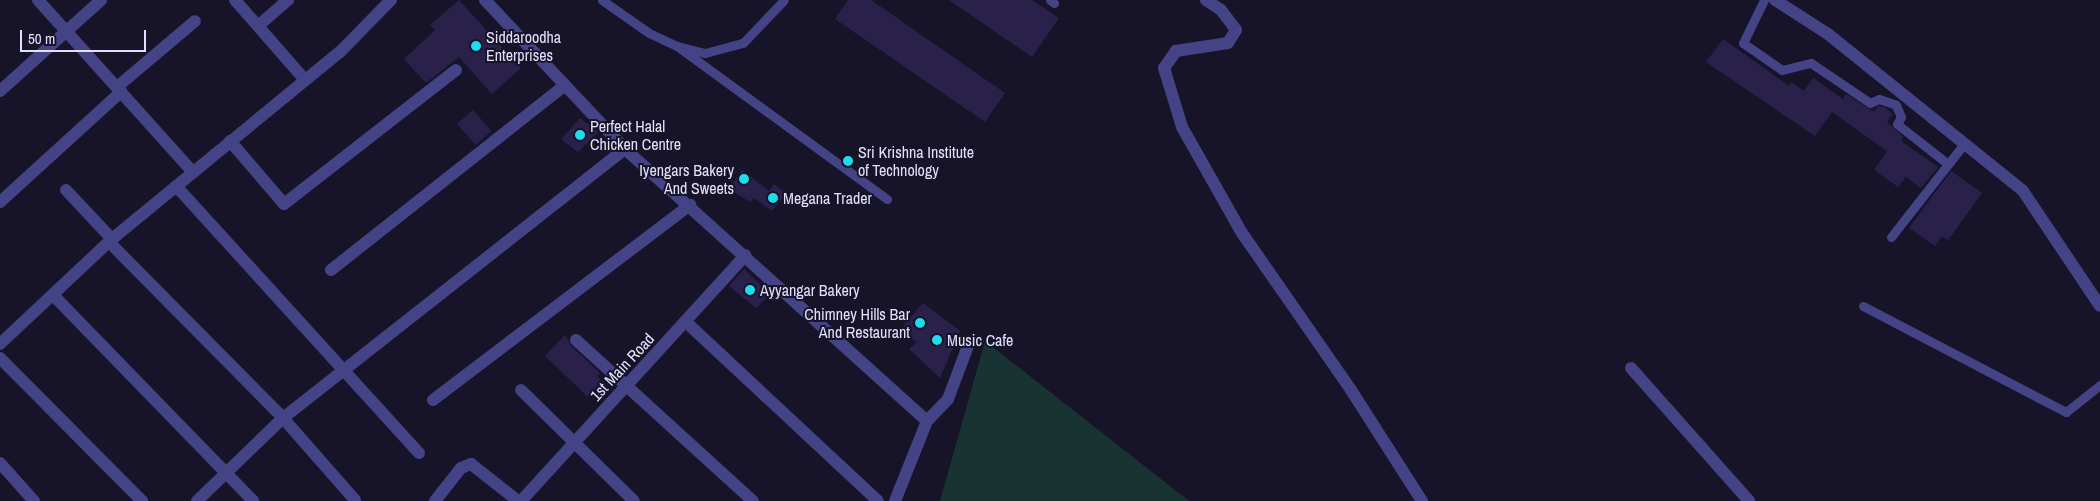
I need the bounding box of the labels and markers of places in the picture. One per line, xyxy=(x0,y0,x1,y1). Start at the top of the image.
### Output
place label: Siddaroodha Enterprises xyxy=(486,27,561,65)
marker: Siddaroodha Enterprises xyxy=(470,40,482,52)
place label: Perfect Halal Chicken Centre xyxy=(590,116,681,154)
marker: Perfect Halal Chicken Centre xyxy=(574,129,586,141)
place label: Sri Krishna Institute of Technology xyxy=(858,142,974,180)
marker: Sri Krishna Institute of Technology xyxy=(842,155,854,167)
place label: Iyengars Bakery And Sweets xyxy=(639,160,734,198)
marker: Iyengars Bakery And Sweets xyxy=(738,173,750,185)
place label: Megana Trader xyxy=(783,188,872,208)
marker: Megana Trader xyxy=(767,192,779,204)
place label: Ayyangar Bakery xyxy=(760,280,860,300)
marker: Ayyangar Bakery xyxy=(744,284,756,296)
place label: Chimney Hills Bar And Restaurant xyxy=(804,304,910,342)
marker: Chimney Hills Bar And Restaurant xyxy=(914,317,926,329)
place label: Music Cafe xyxy=(947,330,1013,350)
marker: Music Cafe xyxy=(931,334,943,346)

